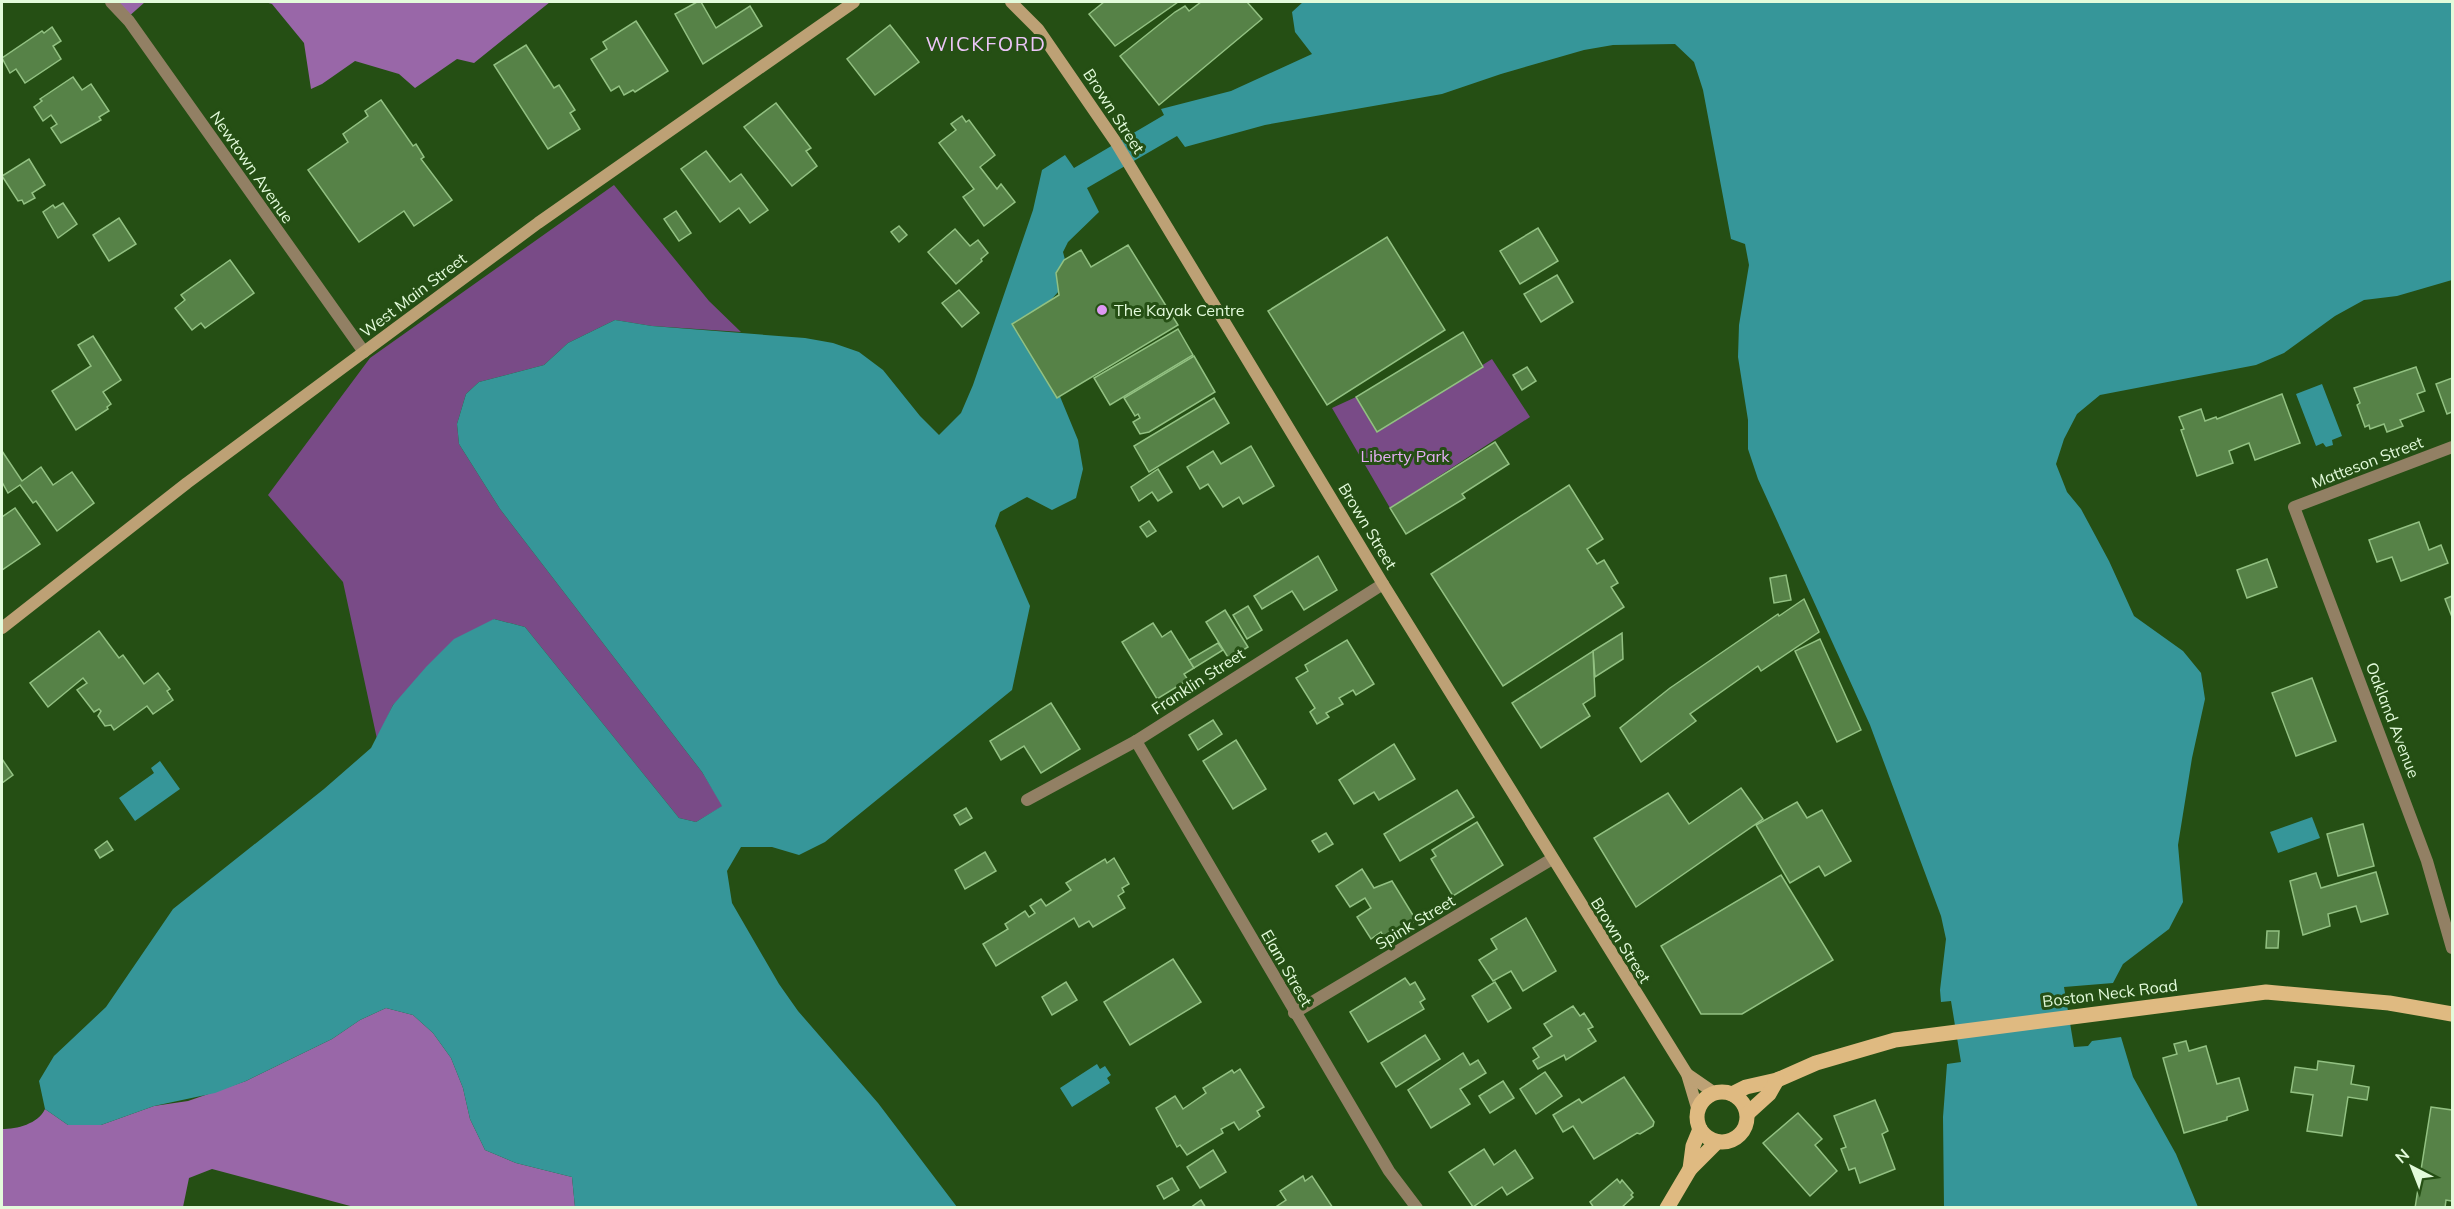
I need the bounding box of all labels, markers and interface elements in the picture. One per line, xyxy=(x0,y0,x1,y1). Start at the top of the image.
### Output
district label: WICKFORD xyxy=(926,31,1046,56)
street label: Brown Street xyxy=(1079,65,1149,158)
street label: Newtown Avenue xyxy=(206,107,298,227)
street label: West Main Street xyxy=(356,248,470,342)
place label: The Kayak Centre xyxy=(1114,300,1244,320)
marker: The Kayak Centre xyxy=(1095,303,1109,317)
street label: Matteson Street xyxy=(2308,431,2426,492)
park label: Liberty Park xyxy=(1360,446,1450,466)
street label: Brown Street xyxy=(1334,479,1402,573)
street label: Franklin Street xyxy=(1148,643,1249,719)
street label: Oakland Avenue xyxy=(2362,659,2424,781)
street label: Spink Street xyxy=(1372,890,1459,954)
street label: Brown Street xyxy=(1587,893,1655,987)
street label: Elam Street xyxy=(1257,926,1317,1010)
street label: Boston Neck Road xyxy=(2041,975,2179,1011)
north arrow xyxy=(2382,1137,2442,1197)
text: N xyxy=(2391,1144,2413,1167)

